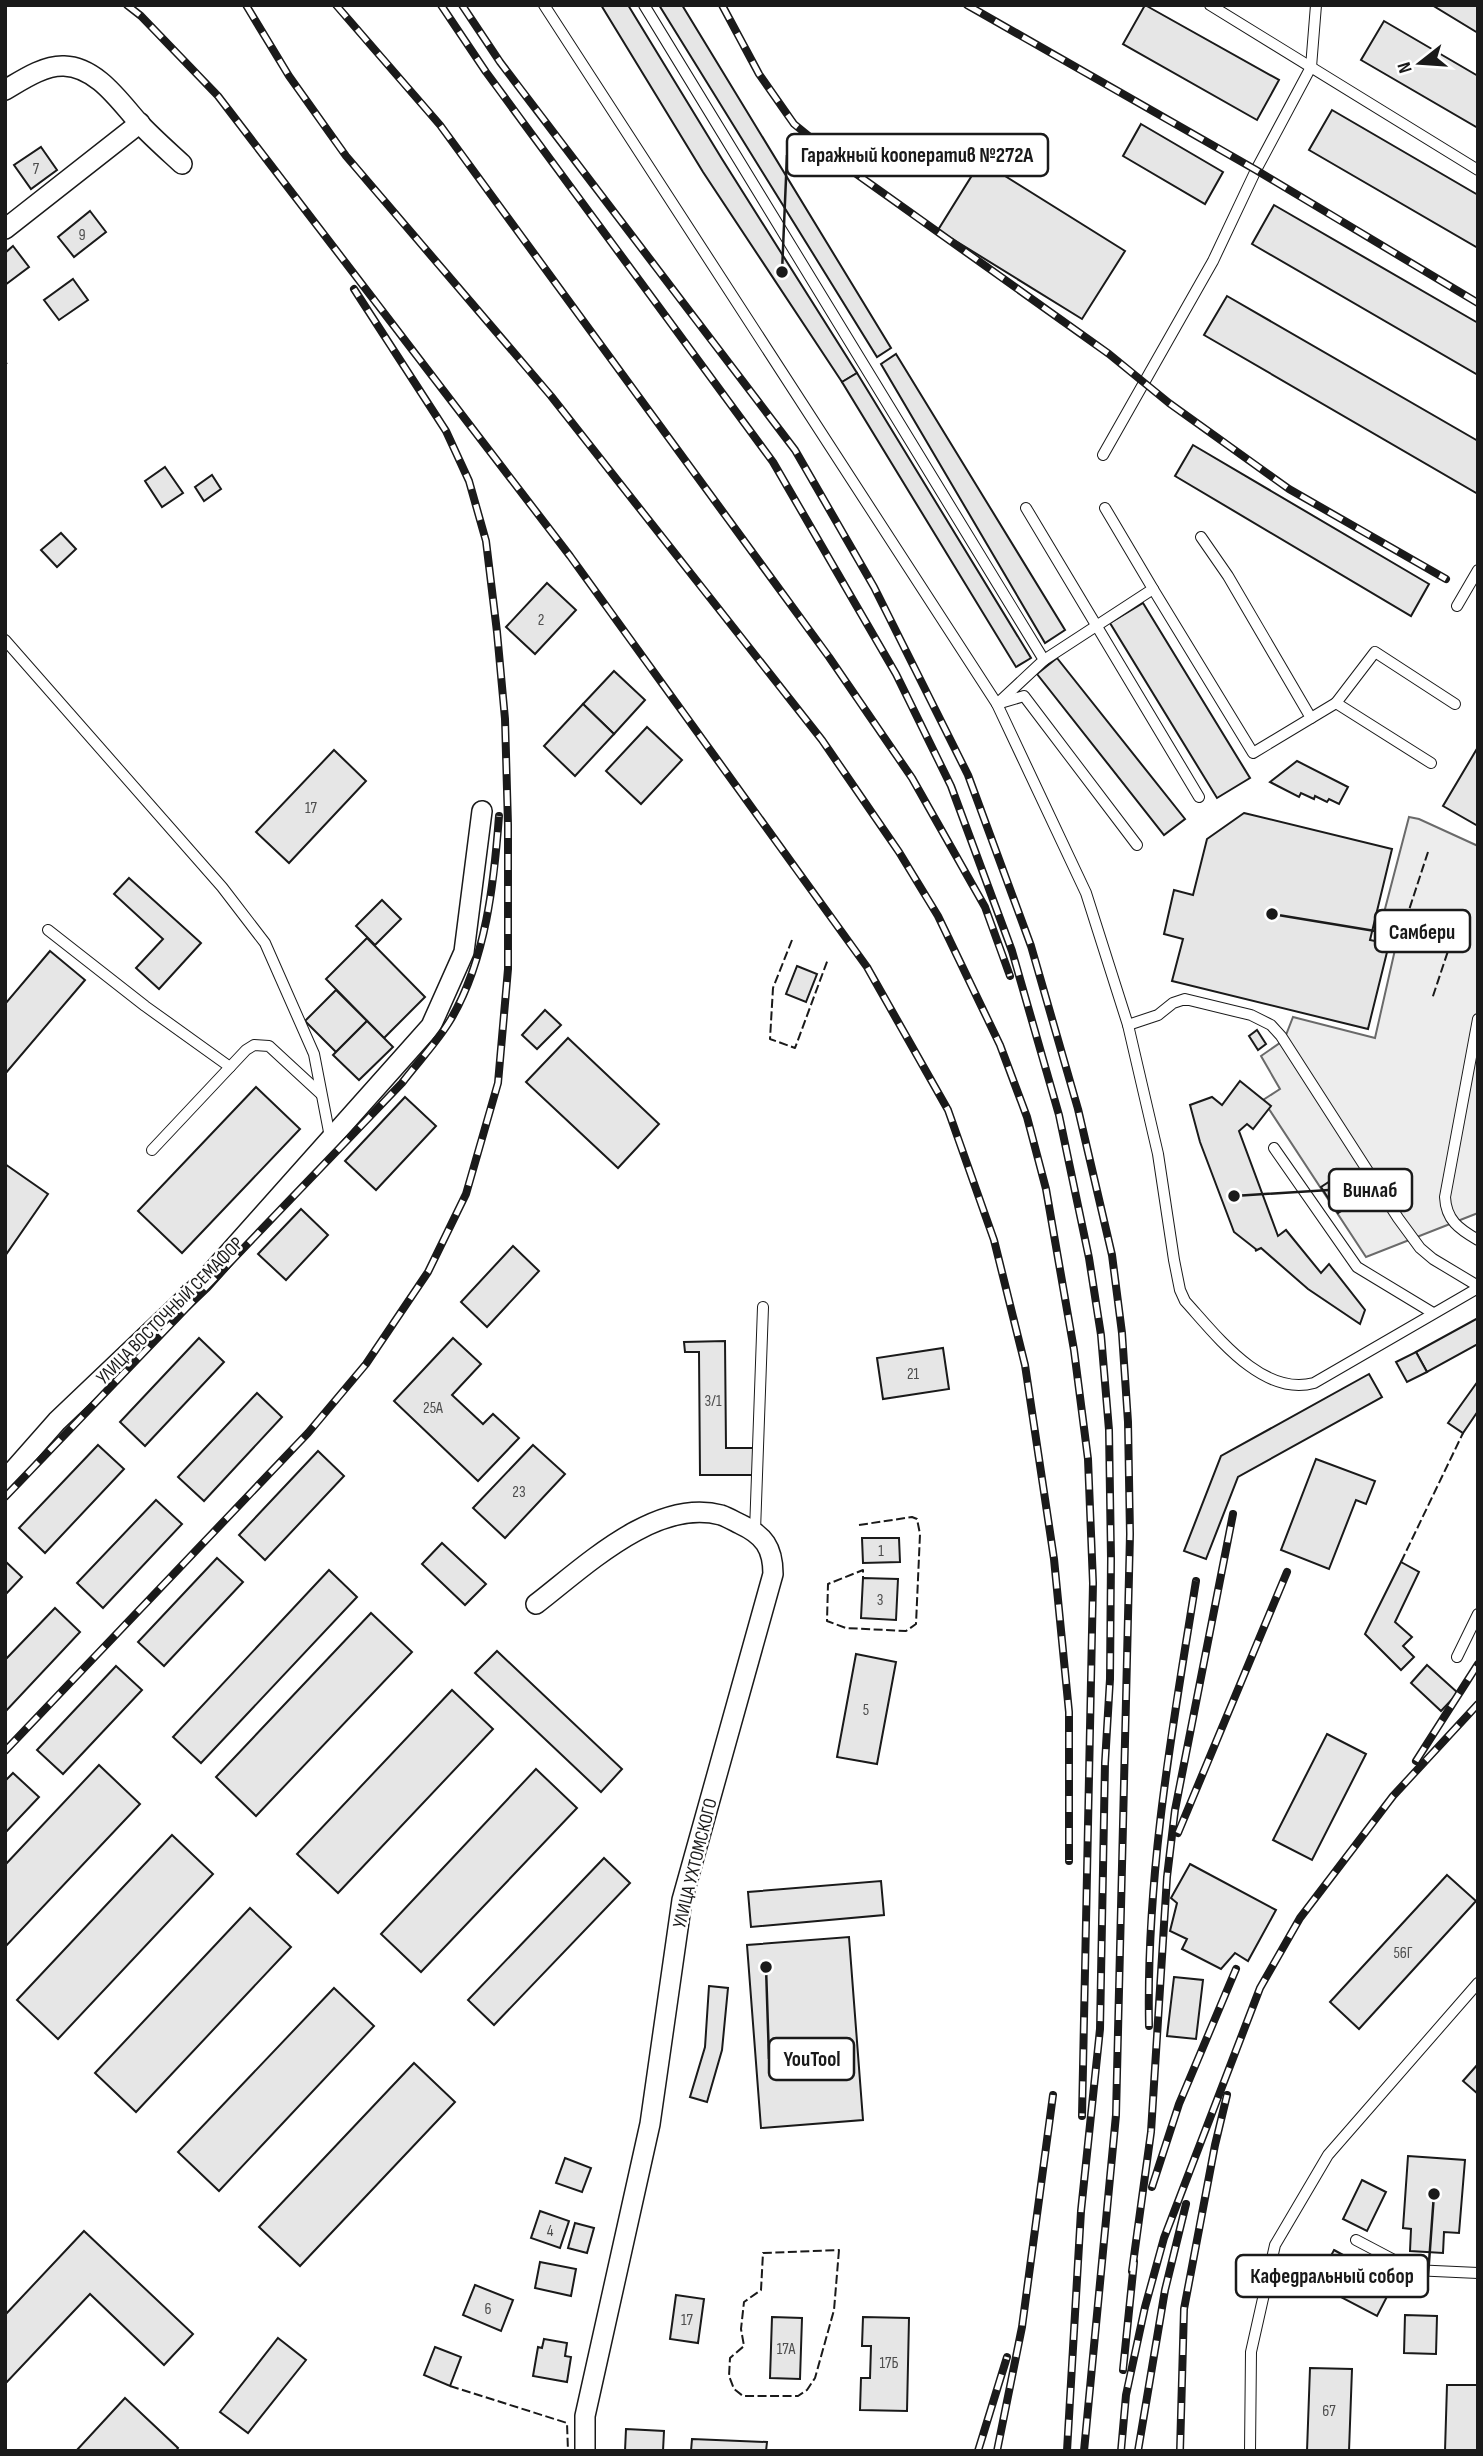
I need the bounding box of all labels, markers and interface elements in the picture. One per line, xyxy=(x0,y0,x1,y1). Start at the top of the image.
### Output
north arrow xyxy=(1385,28,1455,98)
text: N xyxy=(1393,59,1418,76)
callout: Гаражный кооператив №272А xyxy=(787,134,1048,176)
text: Гаражный кооператив №272А xyxy=(801,143,1034,168)
house number: 7 xyxy=(33,160,40,179)
house number: 9 xyxy=(78,226,86,245)
house number: 2 xyxy=(538,611,544,630)
house number: 17 xyxy=(305,799,318,818)
callout: Самбери xyxy=(1375,910,1470,952)
text: Самбери xyxy=(1389,920,1455,945)
callout: Винлаб xyxy=(1329,1169,1412,1211)
text: Винлаб xyxy=(1343,1178,1397,1203)
street label: УЛИЦА ВОСТОЧНЫЙ СЕМАФОР xyxy=(92,1233,248,1389)
house number: 21 xyxy=(907,1365,920,1384)
house number: 3/1 xyxy=(705,1392,722,1411)
house number: 25А xyxy=(423,1399,443,1418)
house number: 23 xyxy=(512,1483,526,1502)
house number: 1 xyxy=(878,1542,884,1561)
house number: 3 xyxy=(877,1591,883,1610)
house number: 5 xyxy=(863,1701,869,1720)
street label: УЛИЦА УХТОМСКОГО xyxy=(668,1796,723,1931)
house number: 56Г xyxy=(1393,1944,1413,1963)
callout: YouTool xyxy=(769,2038,854,2080)
text: YouTool xyxy=(783,2047,841,2072)
house number: 4 xyxy=(547,2222,554,2241)
callout: Кафедральный собор xyxy=(1236,2255,1428,2297)
text: Кафедральный собор xyxy=(1250,2264,1414,2289)
house number: 6 xyxy=(484,2300,492,2319)
house number: 17 xyxy=(681,2311,694,2330)
house number: 17А xyxy=(777,2340,795,2359)
house number: 17Б xyxy=(879,2354,899,2373)
house number: 67 xyxy=(1322,2402,1336,2421)

